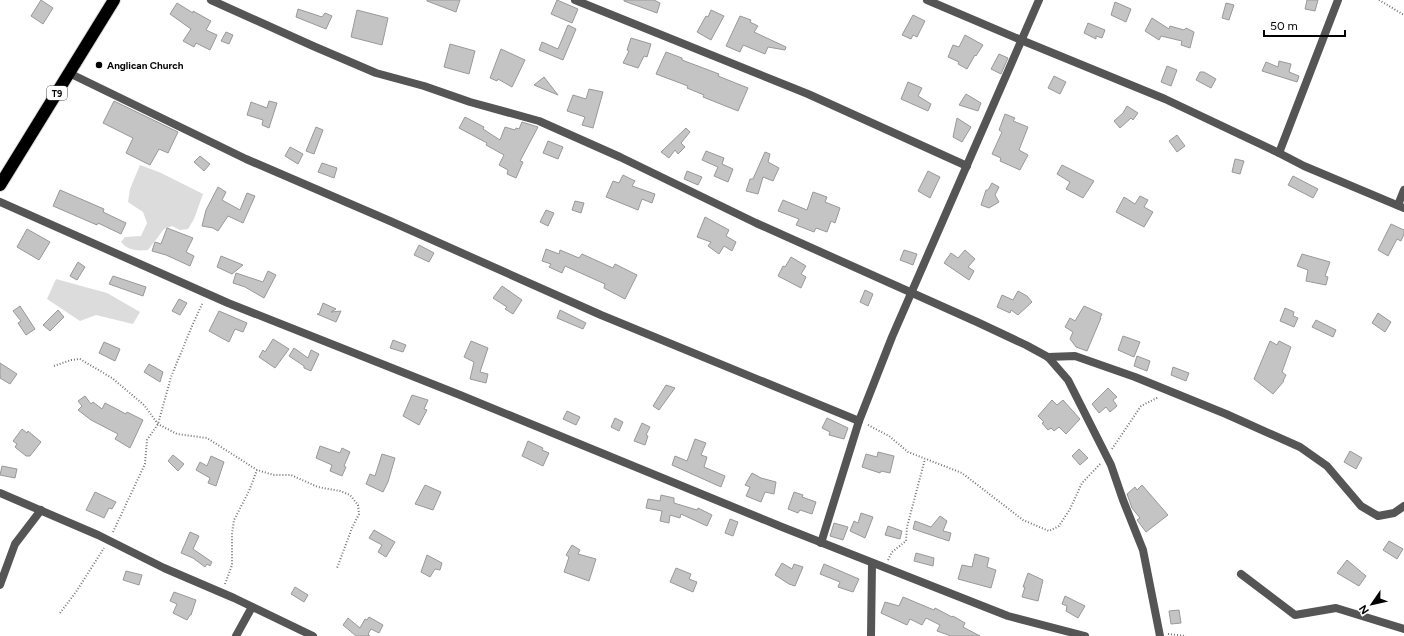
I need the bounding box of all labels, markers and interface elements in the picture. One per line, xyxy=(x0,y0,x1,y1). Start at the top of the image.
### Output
scale bar xyxy=(1264,12,1345,38)
text: 50 m xyxy=(1270,19,1298,33)
place label: Anglican Church xyxy=(107,59,184,72)
marker: Anglican Church xyxy=(94,60,104,70)
road number: T9 xyxy=(47,86,67,100)
north arrow xyxy=(1352,584,1392,624)
text: N xyxy=(1356,602,1372,616)

